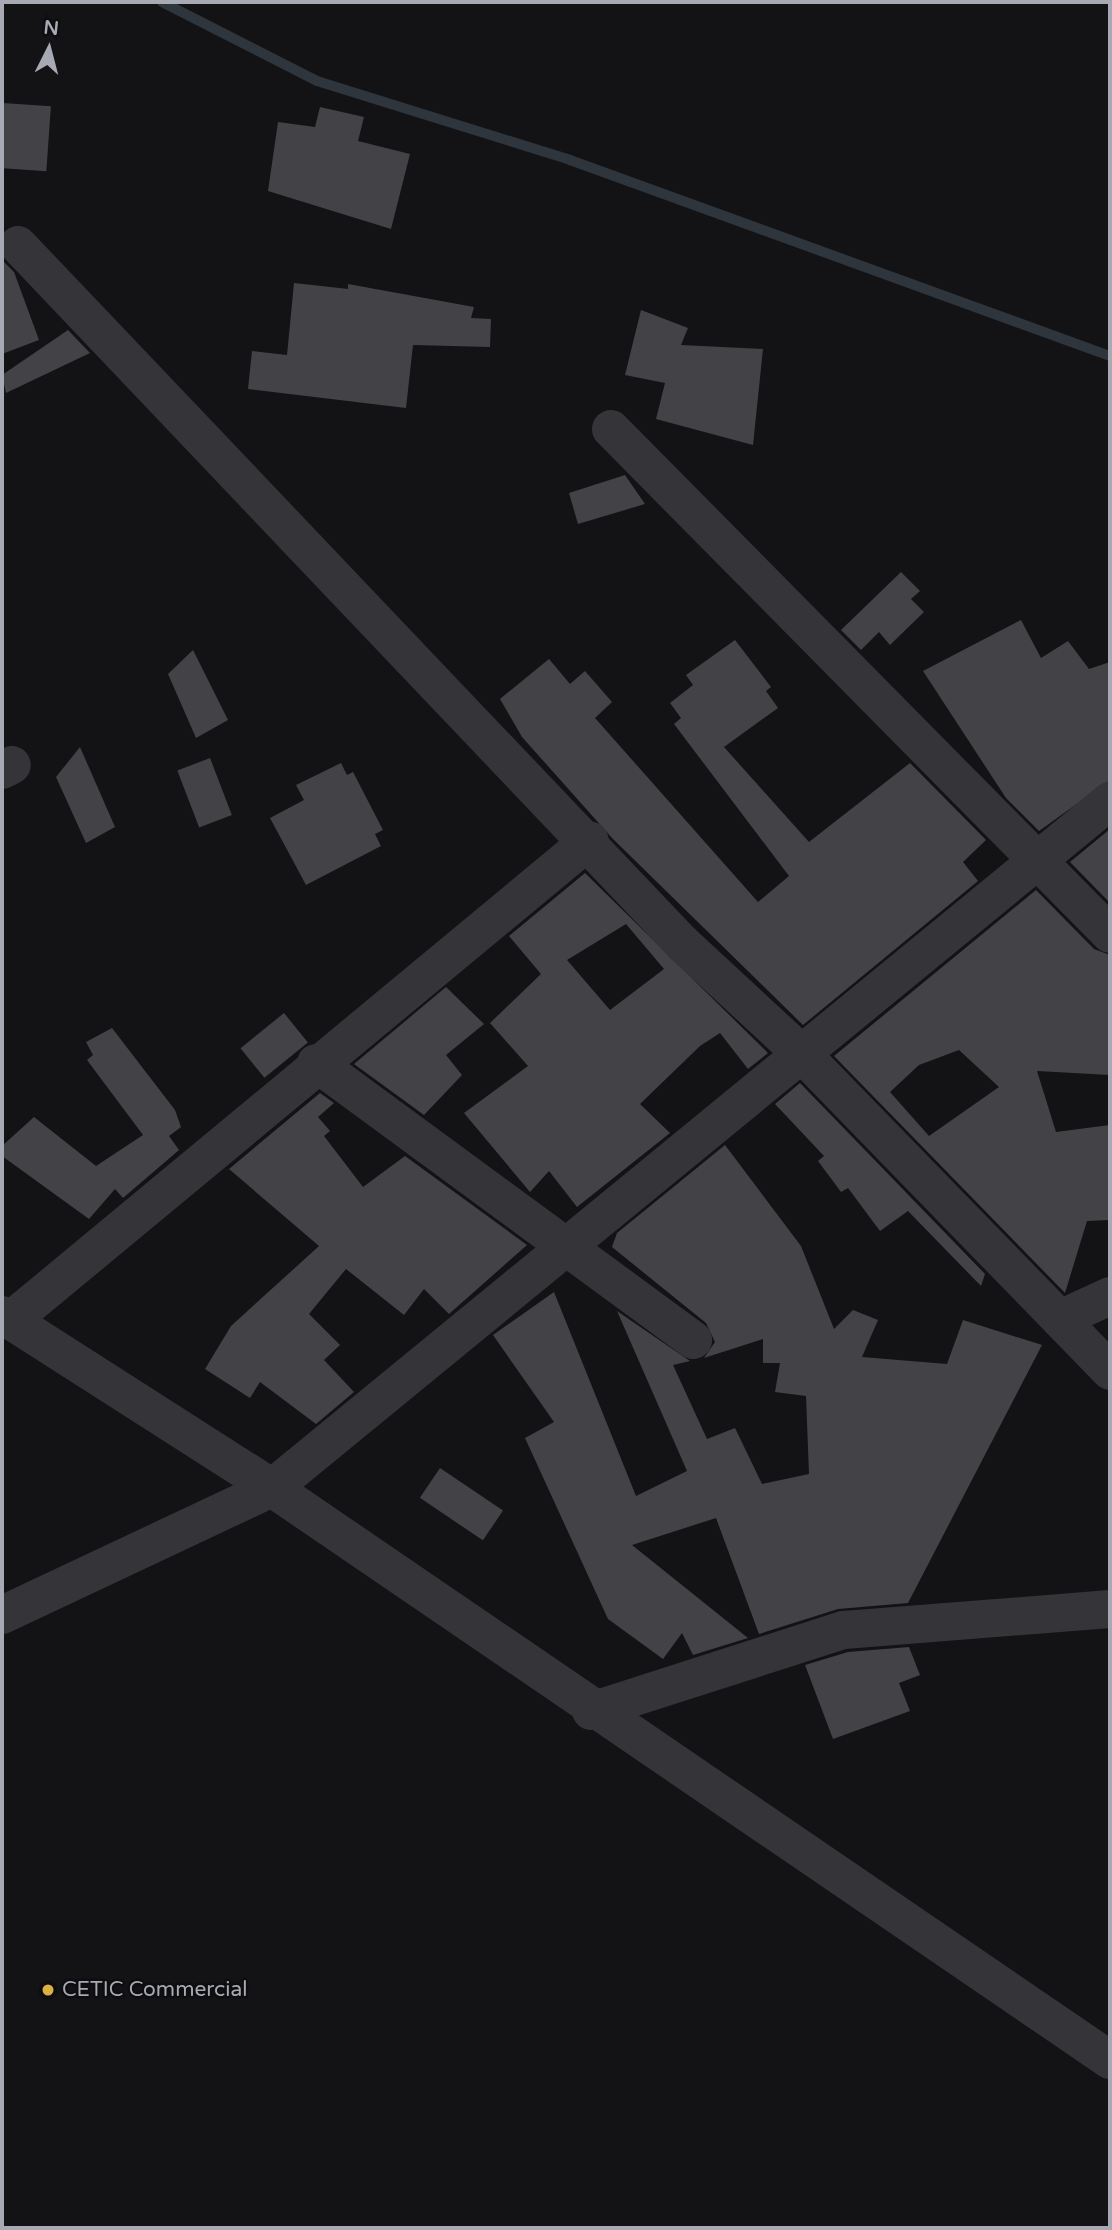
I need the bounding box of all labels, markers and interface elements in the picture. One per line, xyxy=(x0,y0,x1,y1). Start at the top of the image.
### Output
north arrow xyxy=(14,14,84,84)
text: N xyxy=(42,16,60,40)
place label: CETIC Commercial xyxy=(62,1977,247,2003)
marker: CETIC Commercial xyxy=(40,1982,56,1998)

